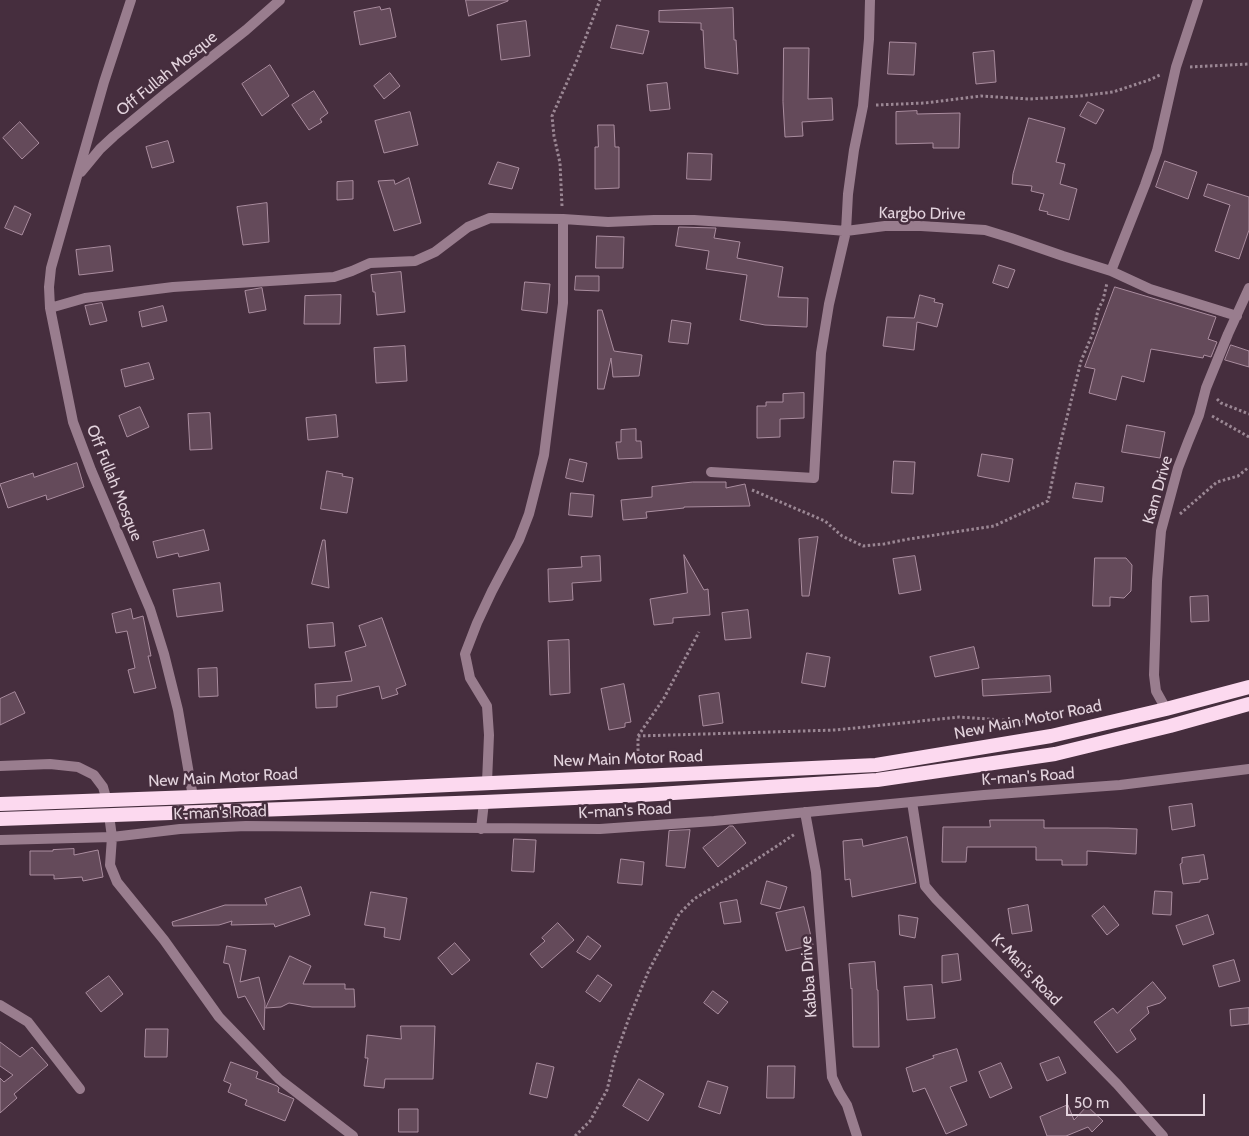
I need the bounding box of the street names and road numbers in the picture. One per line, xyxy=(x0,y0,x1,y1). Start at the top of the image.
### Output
street label: Off Fullah Mosque xyxy=(113,28,221,120)
street label: Kargbo Drive xyxy=(878,204,966,224)
street label: Off Fullah Mosque xyxy=(82,422,146,544)
street label: Kam Drive xyxy=(1139,454,1177,526)
street label: New Main Motor Road xyxy=(953,696,1103,744)
street label: New Main Motor Road xyxy=(553,747,703,771)
street label: New Main Motor Road xyxy=(148,764,298,792)
street label: K-man's Road xyxy=(981,764,1075,790)
street label: K-man's Road xyxy=(578,799,672,823)
street label: K-man's Road xyxy=(173,802,267,824)
street label: K-Man's Road xyxy=(987,930,1065,1010)
street label: Kabba Drive xyxy=(797,936,821,1018)

